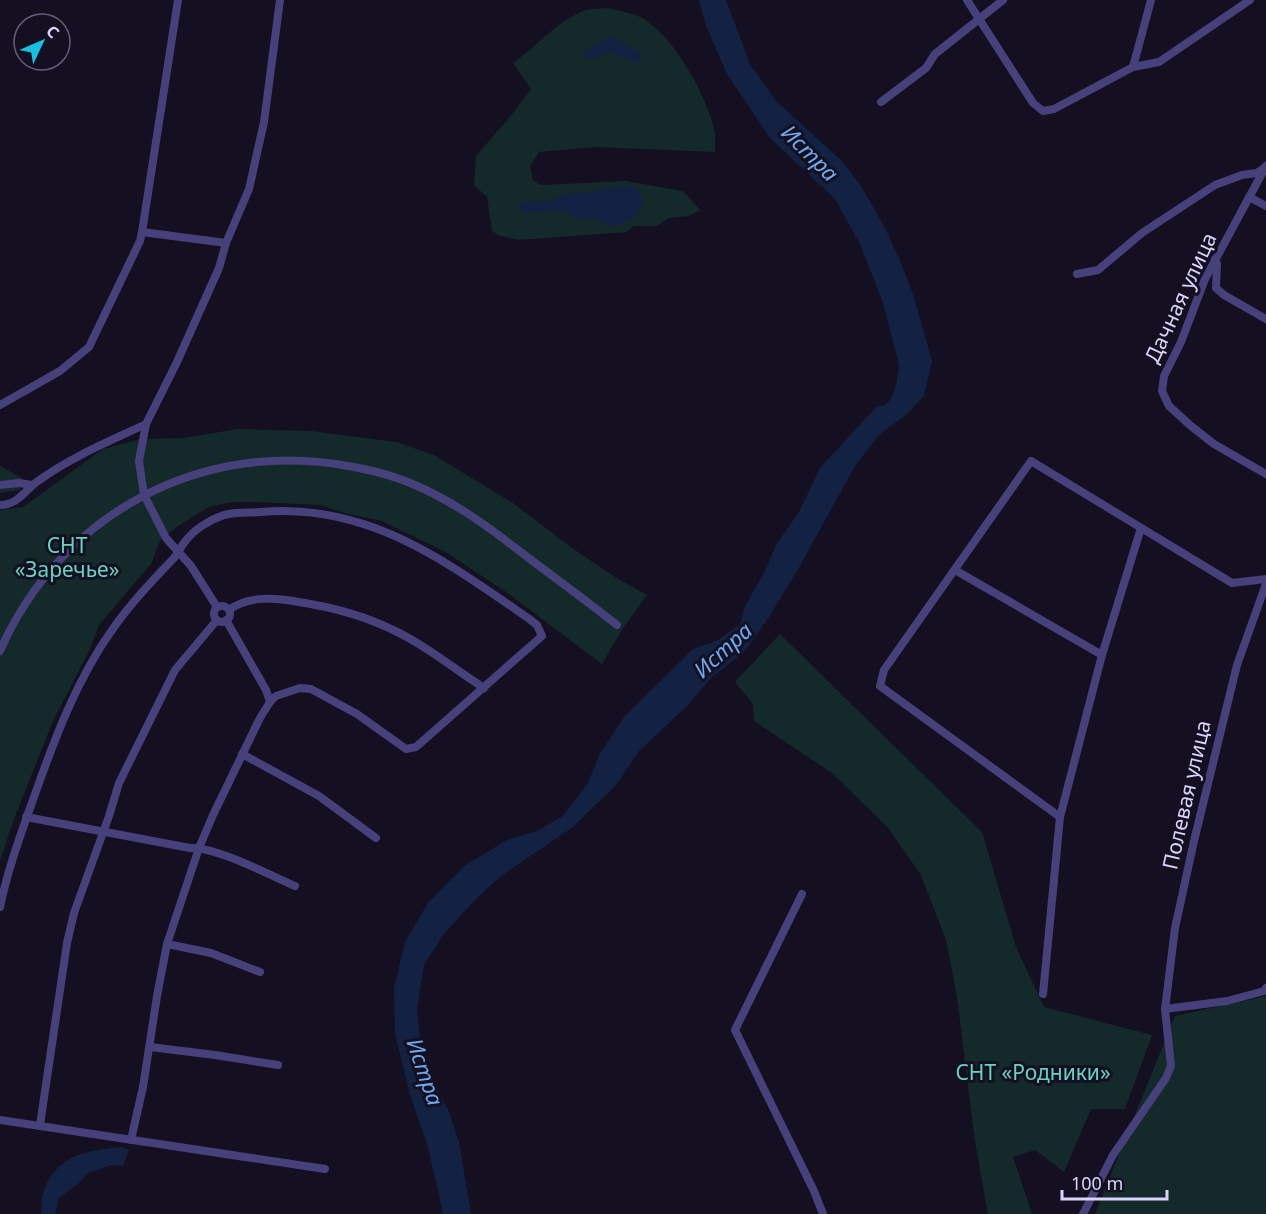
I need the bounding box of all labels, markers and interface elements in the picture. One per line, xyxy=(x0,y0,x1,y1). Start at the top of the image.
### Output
north arrow xyxy=(12,12,72,72)
text: С xyxy=(41,20,64,43)
water label: Истра xyxy=(776,117,846,187)
street label: Дачная улица xyxy=(1138,228,1223,367)
park label: СНТ «Заречье» xyxy=(15,531,119,583)
water label: Истра xyxy=(687,615,758,684)
street label: Полевая улица xyxy=(1155,717,1217,872)
water label: Истра xyxy=(400,1034,451,1109)
park label: СНТ «Родники» xyxy=(955,1058,1111,1086)
scale bar xyxy=(1062,1163,1167,1201)
text: 100 m xyxy=(1071,1171,1123,1195)

